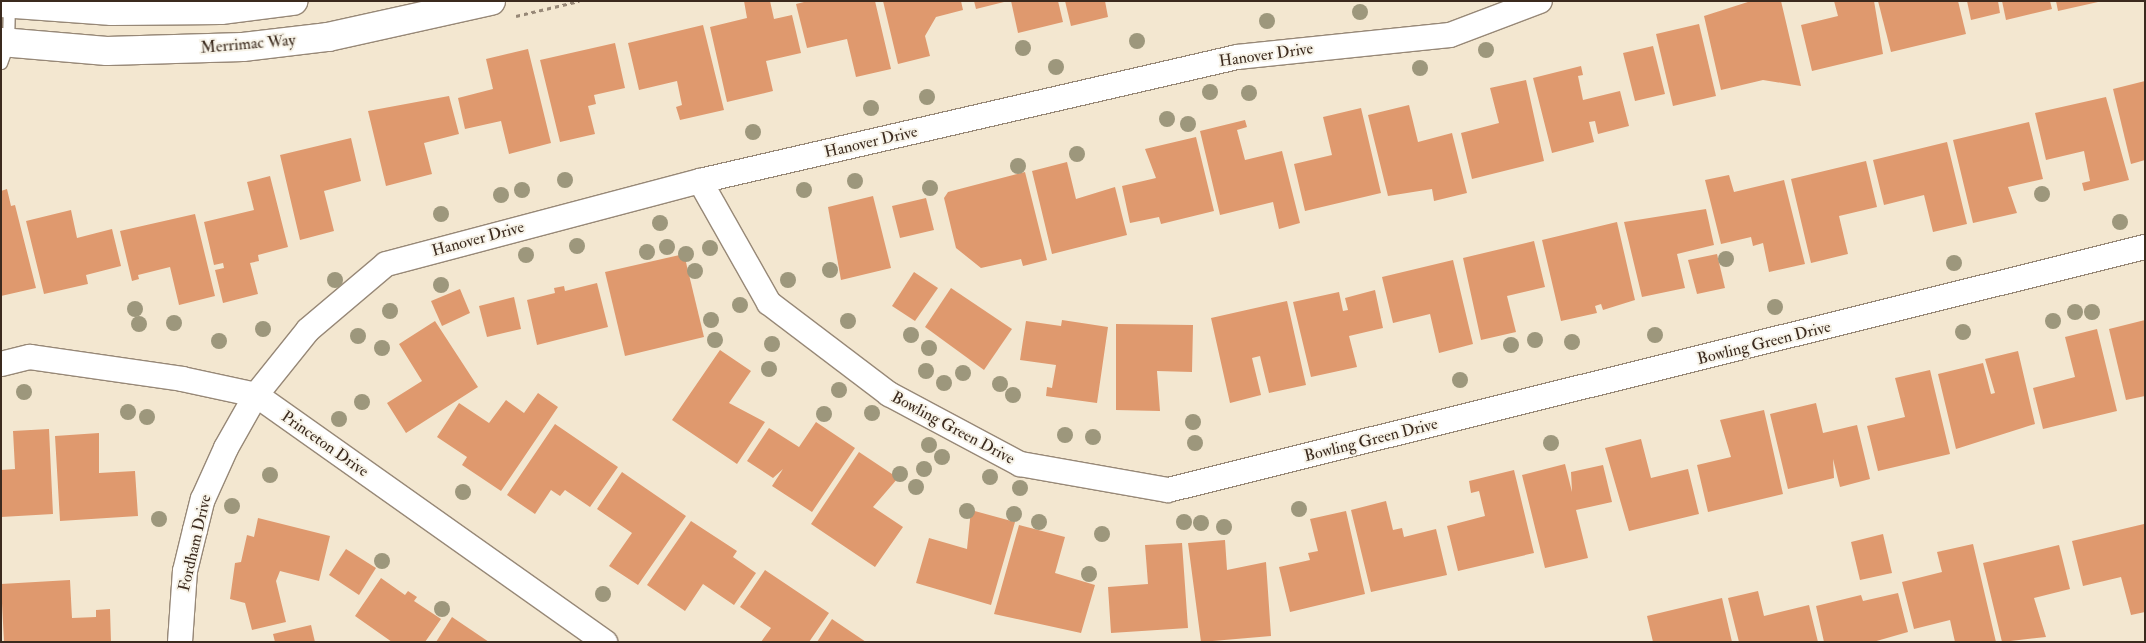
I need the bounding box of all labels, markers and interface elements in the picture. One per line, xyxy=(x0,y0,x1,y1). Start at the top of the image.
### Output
street label: Merrimac Way xyxy=(200,30,296,58)
street label: Hanover Drive xyxy=(1218,39,1314,71)
street label: Hanover Drive xyxy=(823,122,919,162)
street label: Hanover Drive xyxy=(430,217,526,261)
street label: Bowling Green Drive xyxy=(1695,317,1833,369)
street label: Bowling Green Drive xyxy=(888,387,1018,469)
street label: Princeton Drive xyxy=(278,407,372,481)
street label: Bowling Green Drive xyxy=(1302,414,1440,466)
street label: Fordham Drive xyxy=(175,493,215,593)

